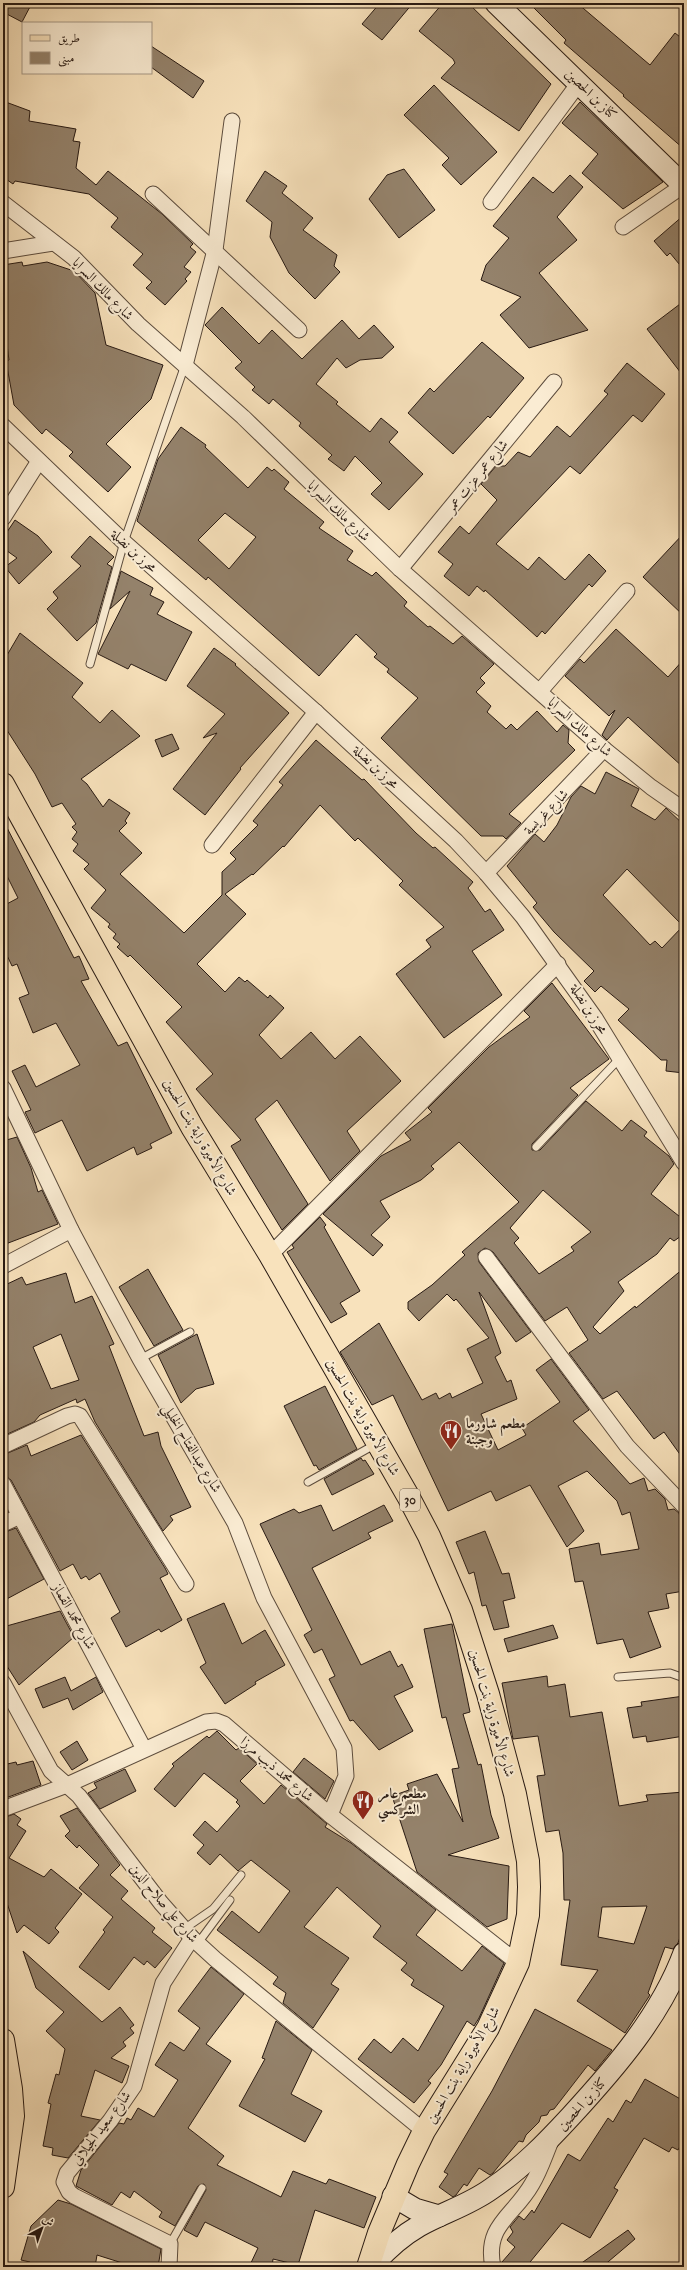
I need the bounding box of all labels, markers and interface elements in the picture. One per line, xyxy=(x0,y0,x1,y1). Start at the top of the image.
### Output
legend xyxy=(22,22,152,74)
text: طريق xyxy=(58,31,80,46)
text: مبنى xyxy=(58,51,74,67)
street label: كناز بن الحصين xyxy=(561,65,621,123)
street label: شارع مالك السرايا xyxy=(67,254,137,326)
street label: شارع عمر عزت عمر xyxy=(441,436,514,519)
street label: شارع مالك السرايا xyxy=(302,477,374,547)
street label: محرز بن نضلة xyxy=(107,525,161,576)
street label: شارع مالك السرايا xyxy=(542,694,616,762)
street label: محرز بن نضلة xyxy=(349,741,403,793)
street label: شارع غريسة xyxy=(520,786,574,841)
street label: محرز بن نضلة xyxy=(566,980,612,1038)
street label: شارع الأميرة راية بنت الحسين xyxy=(157,1074,242,1200)
street label: شارع الأميرة راية بنت الحسين xyxy=(320,1354,405,1480)
street label: شارع عبدالفتاح الخليلي xyxy=(155,1400,225,1498)
place label: مطعم شاورما وجبنة xyxy=(466,1415,526,1448)
restaurant icon: مطعم شاورما وجبنة xyxy=(438,1418,464,1451)
road number: 30 xyxy=(400,1489,420,1511)
street label: شارع محمد القماز xyxy=(45,1578,99,1654)
street label: شارع الأميرة راية بنت الحسين xyxy=(463,1646,520,1780)
street label: شارع محمد ذيب مرزا xyxy=(235,1733,317,1808)
place label: مطعم عامر الشركسي xyxy=(378,1785,427,1823)
restaurant icon: مطعم عامر الشركسي xyxy=(350,1788,376,1821)
street label: شارع علي صلاح الدين xyxy=(123,1860,202,1949)
street label: شارع الأميرة راية بنت الحسين xyxy=(421,2002,506,2128)
street label: كناز بن الحصين xyxy=(554,2074,610,2134)
street label: شارع سعيد الجيلاني xyxy=(68,2088,137,2170)
north arrow xyxy=(22,2208,62,2248)
text: ش xyxy=(40,2212,57,2229)

